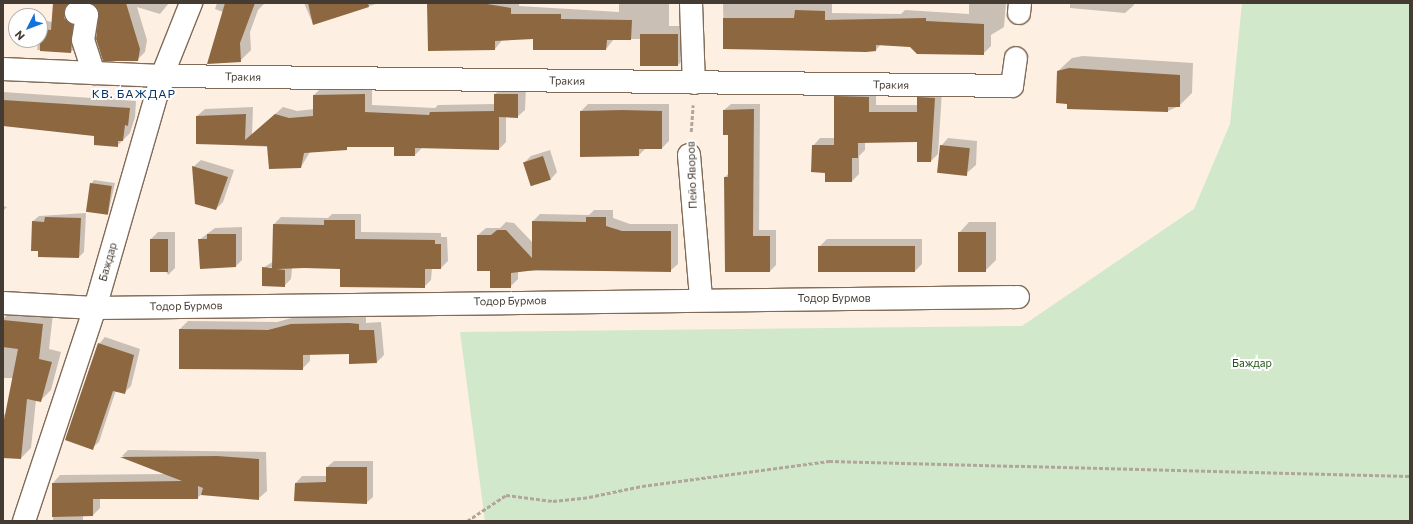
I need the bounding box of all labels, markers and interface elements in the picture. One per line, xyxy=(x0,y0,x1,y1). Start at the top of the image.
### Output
north arrow xyxy=(8,8,48,48)
text: N xyxy=(12,28,27,43)
street label: Тракия xyxy=(225,70,261,84)
street label: Тракия xyxy=(549,74,585,88)
street label: Тракия xyxy=(873,78,909,92)
district label: КВ. БАЖДАР xyxy=(92,87,176,101)
street label: Пейо Яворов xyxy=(684,141,700,209)
street label: Баждар xyxy=(96,241,120,283)
street label: Тодор Бурмов xyxy=(797,291,871,305)
street label: Тодор Бурмов xyxy=(473,294,547,308)
street label: Тодор Бурмов xyxy=(149,299,223,313)
park label: Баждар xyxy=(1232,356,1272,370)

